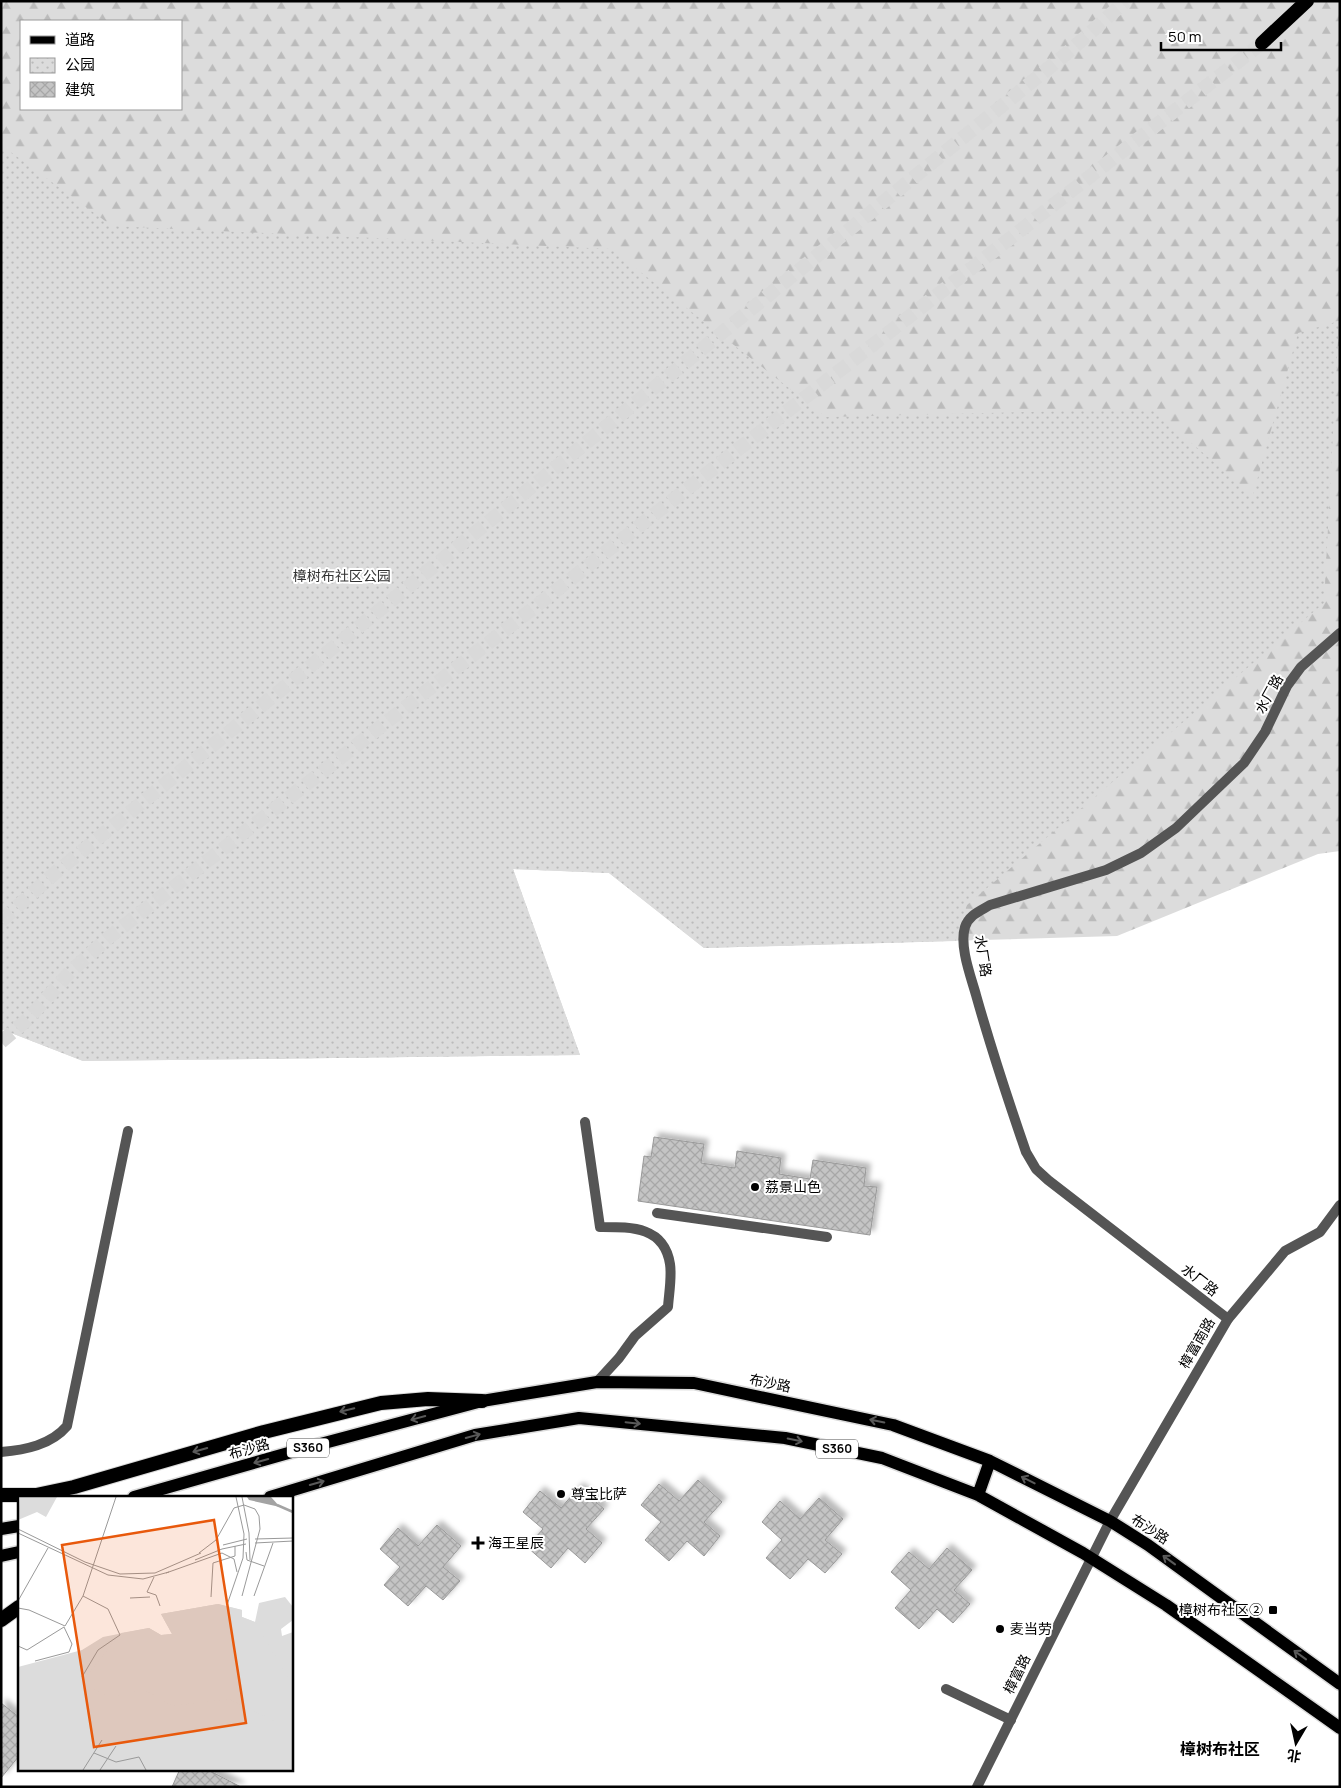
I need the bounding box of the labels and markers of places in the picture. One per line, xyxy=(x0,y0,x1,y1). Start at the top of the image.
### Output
place label: 荔景山色 xyxy=(765,1177,821,1196)
marker: 荔景山色 xyxy=(749,1181,761,1193)
place label: 尊宝比萨 xyxy=(571,1484,627,1503)
marker: 尊宝比萨 xyxy=(555,1488,567,1500)
place label: 海王星辰 xyxy=(488,1533,544,1552)
marker: 海王星辰 xyxy=(472,1537,484,1549)
place label: 樟树布社区② xyxy=(1179,1600,1263,1619)
marker: 樟树布社区② xyxy=(1267,1604,1279,1616)
place label: 麦当劳 xyxy=(1010,1619,1052,1638)
marker: 麦当劳 xyxy=(994,1623,1006,1635)

